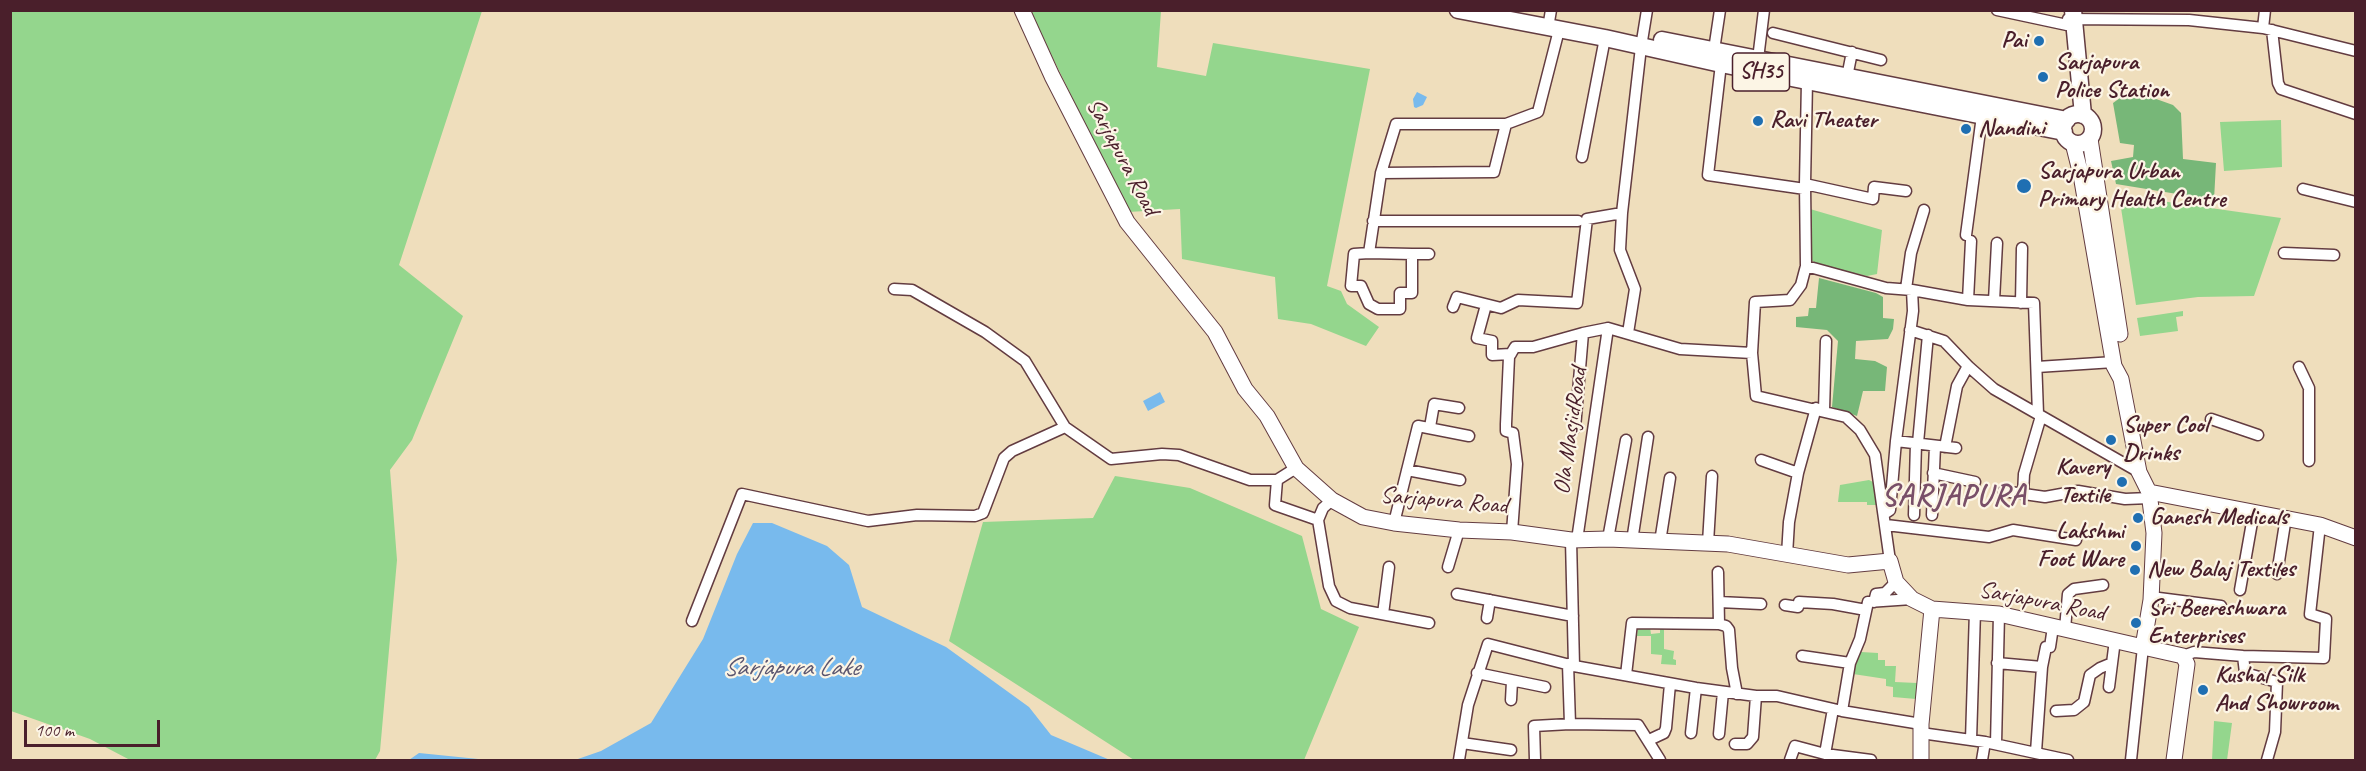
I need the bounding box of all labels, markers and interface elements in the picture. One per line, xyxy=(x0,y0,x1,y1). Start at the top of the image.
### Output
place label: Pai xyxy=(2001,27,2027,55)
marker: Pai xyxy=(2032,34,2046,48)
place label: Sarjapura Police Station xyxy=(2055,49,2169,105)
road number: SH35 xyxy=(1732,53,1790,91)
marker: Sarjapura Police Station xyxy=(2036,70,2050,84)
street label: Sarjapura Road xyxy=(1079,94,1165,220)
place label: Ravi Theater xyxy=(1770,107,1877,135)
marker: Ravi Theater xyxy=(1751,114,1765,128)
place label: Nandini xyxy=(1978,115,2045,143)
marker: Nandini xyxy=(1959,122,1973,136)
place label: Sarjapura Urban Primary Health Centre xyxy=(2038,158,2226,214)
marker: Sarjapura Urban Primary Health Centre xyxy=(2015,177,2033,195)
street label: Ola MasjidRoad xyxy=(1548,366,1594,496)
place label: Super Cool Drinks xyxy=(2123,412,2208,468)
marker: Super Cool Drinks xyxy=(2104,433,2118,447)
place label: Kavery Textile xyxy=(2056,454,2110,510)
marker: Kavery Textile xyxy=(2115,475,2129,489)
district label: SARJAPURA xyxy=(1883,479,2025,515)
street label: Sarjapura Road xyxy=(1379,481,1509,521)
place label: Ganesh Medicals xyxy=(2150,504,2288,532)
marker: Ganesh Medicals xyxy=(2131,511,2145,525)
place label: Lakshmi Foot Ware xyxy=(2038,518,2124,574)
marker: Lakshmi Foot Ware xyxy=(2129,539,2143,553)
place label: New Balaj Textiles xyxy=(2147,556,2295,584)
marker: New Balaj Textiles xyxy=(2128,563,2142,577)
street label: Sarjapura Road xyxy=(1976,576,2108,628)
place label: Sri Beereshwara Enterprises xyxy=(2148,595,2285,651)
marker: Sri Beereshwara Enterprises xyxy=(2129,616,2143,630)
water label: Sarjapura Lake xyxy=(723,652,859,684)
place label: Kushal Silk And Showroom xyxy=(2215,662,2338,718)
marker: Kushal Silk And Showroom xyxy=(2196,683,2210,697)
scale bar xyxy=(27,708,164,746)
text: 100 m xyxy=(35,719,74,741)

